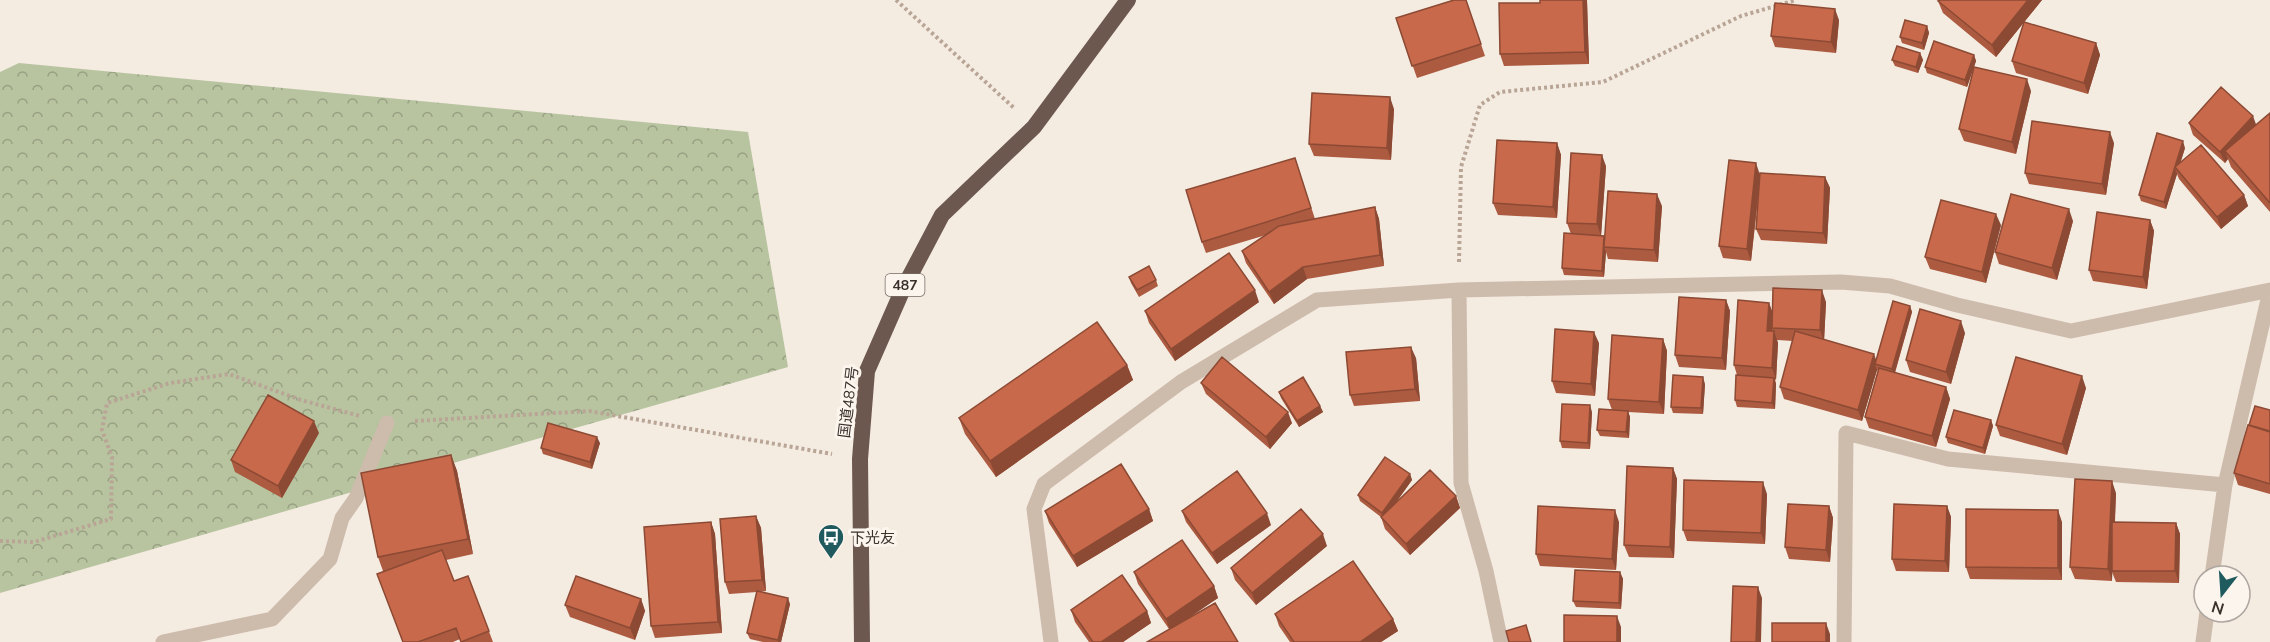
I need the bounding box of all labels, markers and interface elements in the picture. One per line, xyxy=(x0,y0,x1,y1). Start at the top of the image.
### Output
road number: 487 xyxy=(886,274,924,296)
street label: 国道487号 xyxy=(834,365,862,439)
bus stop icon: 下光友 xyxy=(816,522,846,560)
place label: 下光友 xyxy=(850,528,895,547)
north arrow xyxy=(2192,564,2252,624)
text: N xyxy=(2209,597,2226,620)

